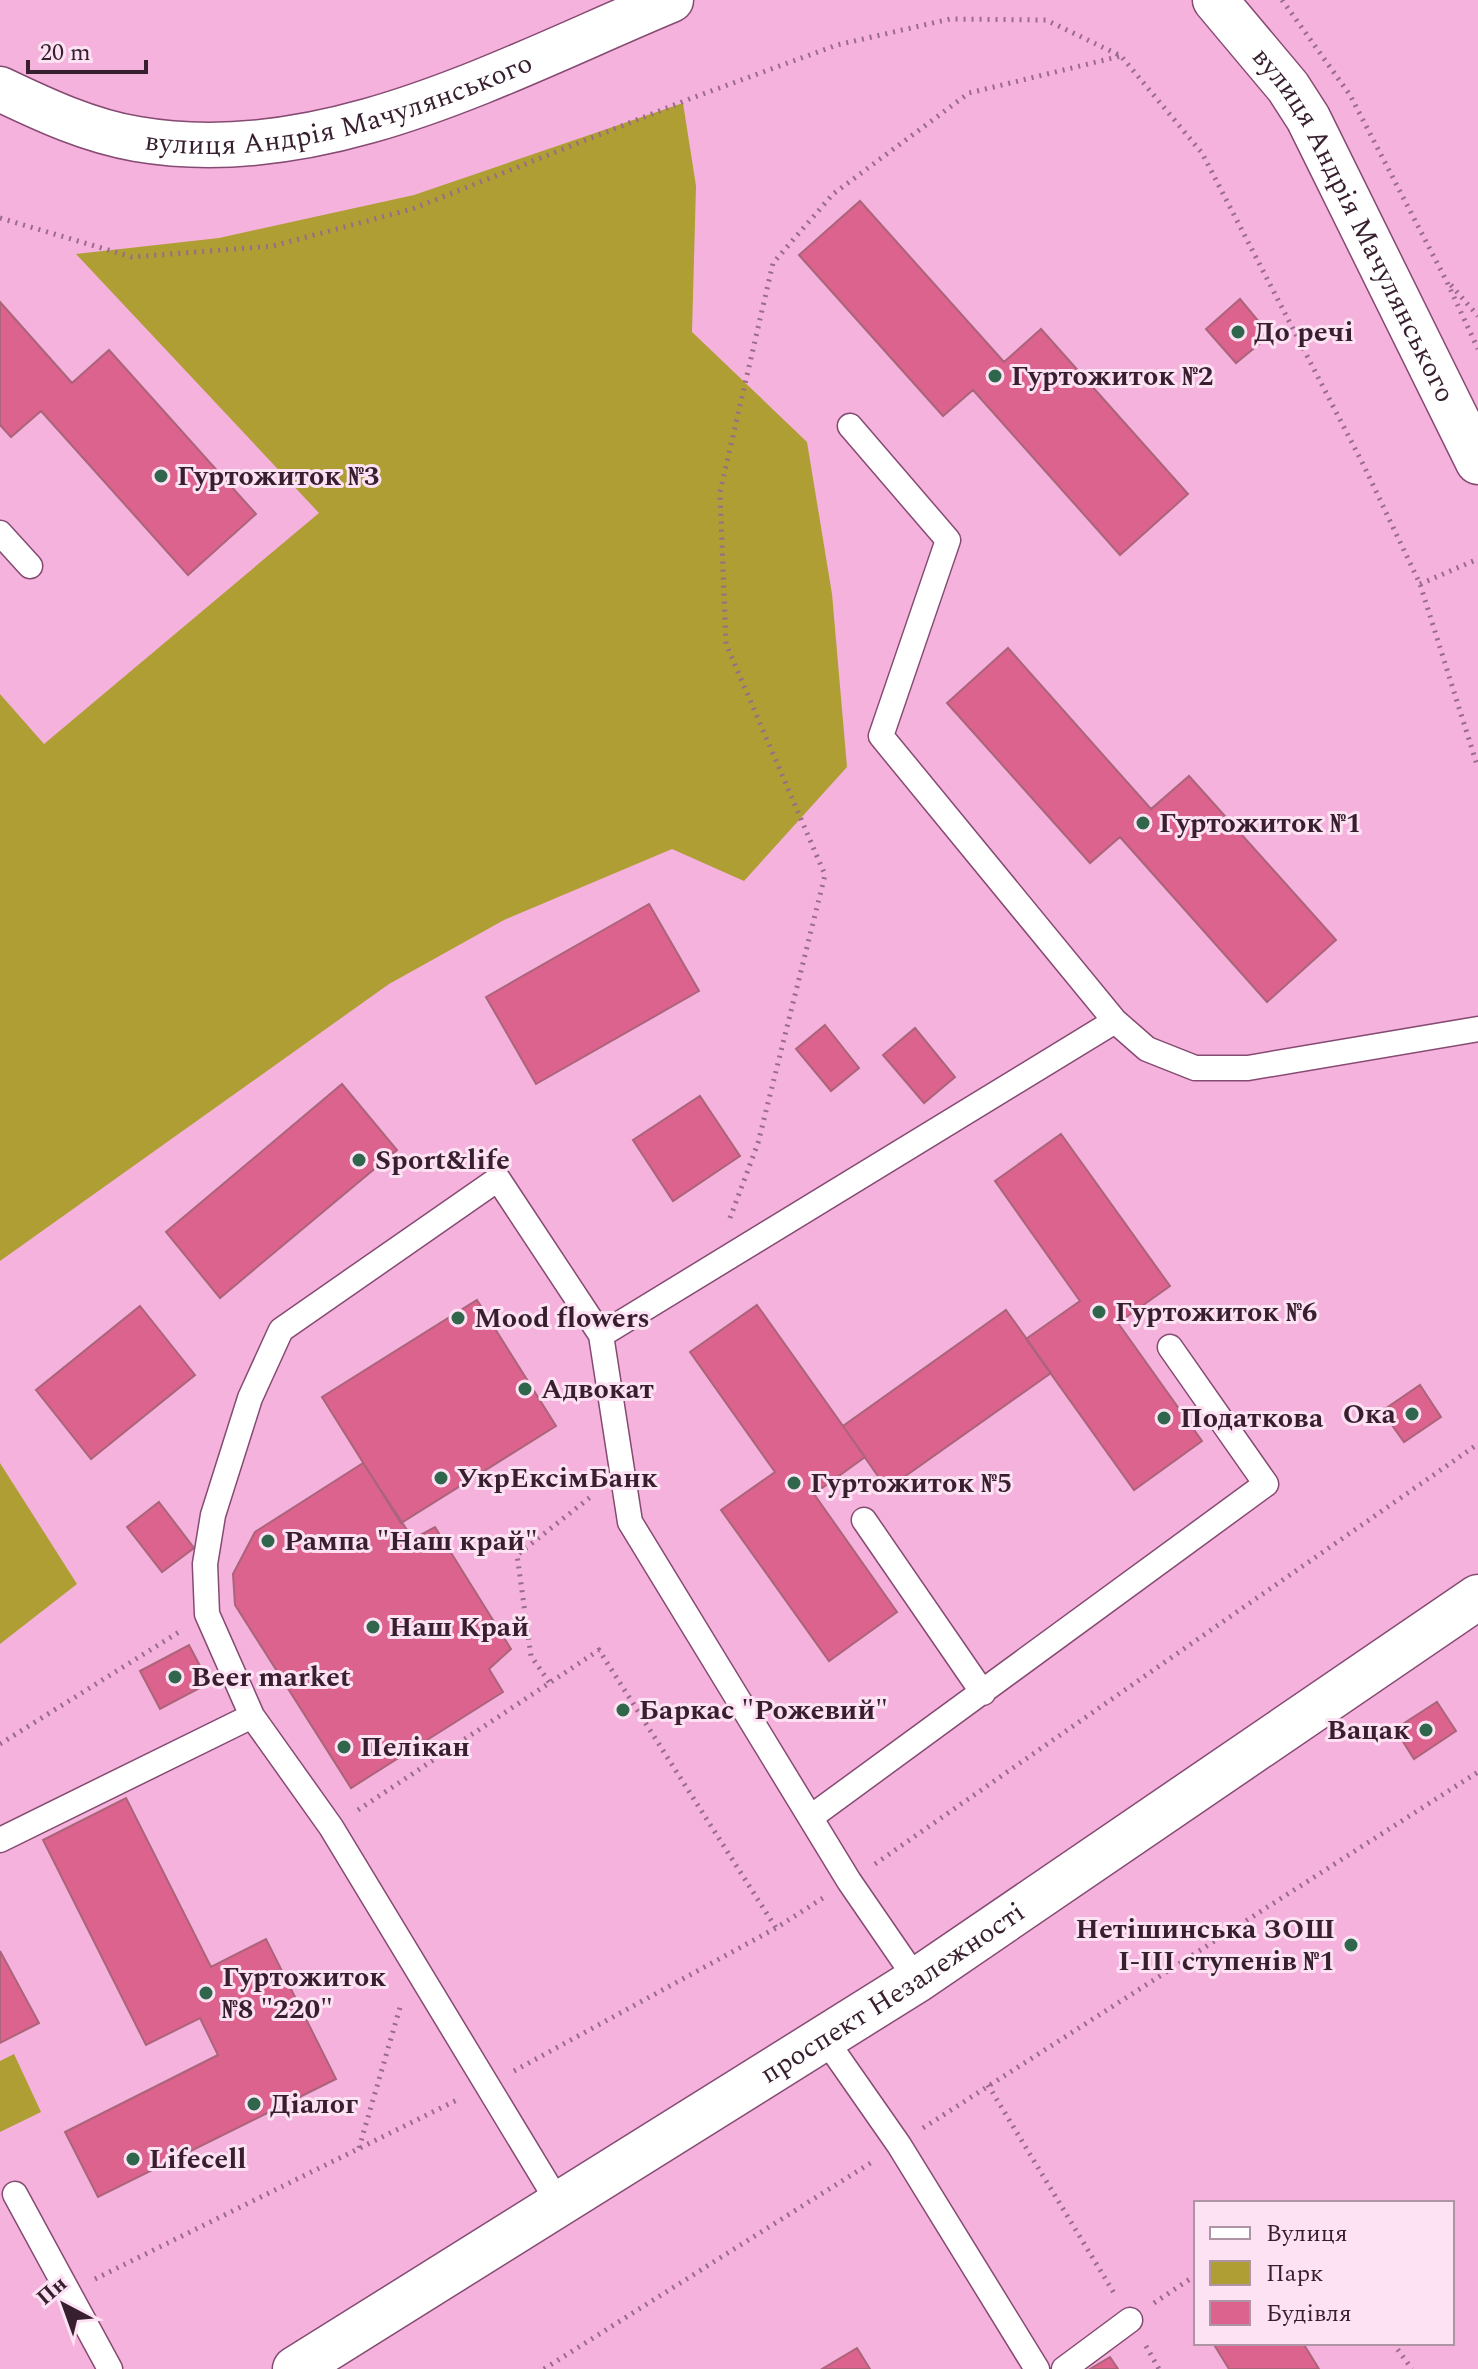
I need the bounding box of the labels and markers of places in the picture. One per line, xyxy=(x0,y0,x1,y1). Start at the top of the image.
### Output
place label: До речі xyxy=(1254,311,1354,354)
marker: До речі xyxy=(1229,323,1247,341)
place label: Гуртожиток №2 xyxy=(1011,355,1214,398)
marker: Гуртожиток №2 xyxy=(986,367,1004,385)
place label: Гуртожиток №3 xyxy=(177,455,380,498)
marker: Гуртожиток №3 xyxy=(152,467,170,485)
place label: Гуртожиток №1 xyxy=(1159,802,1362,845)
marker: Гуртожиток №1 xyxy=(1134,814,1152,832)
place label: Sport&life xyxy=(375,1139,510,1182)
marker: Sport&life xyxy=(350,1151,368,1169)
place label: Гуртожиток №6 xyxy=(1115,1291,1318,1334)
place label: Mood flowers xyxy=(474,1297,650,1340)
marker: Гуртожиток №6 xyxy=(1090,1303,1108,1321)
marker: Mood flowers xyxy=(449,1309,467,1327)
place label: Адвокат xyxy=(541,1368,654,1411)
marker: Адвокат xyxy=(516,1380,534,1398)
place label: Ока xyxy=(1343,1393,1397,1436)
place label: Податкова xyxy=(1180,1397,1324,1440)
marker: Ока xyxy=(1403,1405,1421,1423)
marker: Податкова xyxy=(1155,1409,1173,1427)
place label: УкрЕксімБанк xyxy=(457,1457,658,1500)
place label: Гуртожиток №5 xyxy=(810,1462,1013,1505)
marker: УкрЕксімБанк xyxy=(432,1469,450,1487)
marker: Гуртожиток №5 xyxy=(785,1474,803,1492)
place label: Рампа "Наш край" xyxy=(284,1520,538,1563)
marker: Рампа "Наш край" xyxy=(259,1532,277,1550)
place label: Наш Край xyxy=(389,1606,529,1649)
marker: Наш Край xyxy=(364,1618,382,1636)
place label: Beer market xyxy=(191,1656,351,1699)
marker: Beer market xyxy=(166,1668,184,1686)
place label: Баркас "Рожевий" xyxy=(639,1689,888,1732)
marker: Баркас "Рожевий" xyxy=(614,1701,632,1719)
place label: Вацак xyxy=(1327,1709,1410,1752)
marker: Вацак xyxy=(1417,1721,1435,1739)
place label: Пелікан xyxy=(360,1726,470,1769)
marker: Пелікан xyxy=(335,1738,353,1756)
place label: Нетішинська ЗОШ І-ІІІ ступенів №1 xyxy=(1076,1908,1335,1983)
marker: Нетішинська ЗОШ І-ІІІ ступенів №1 xyxy=(1342,1936,1360,1954)
place label: Гуртожиток №8 "220" xyxy=(222,1956,386,2031)
marker: Гуртожиток №8 "220" xyxy=(197,1984,215,2002)
place label: Діалог xyxy=(270,2083,358,2126)
marker: Діалог xyxy=(245,2095,263,2113)
place label: Lifecell xyxy=(149,2138,246,2181)
marker: Lifecell xyxy=(124,2150,142,2168)

